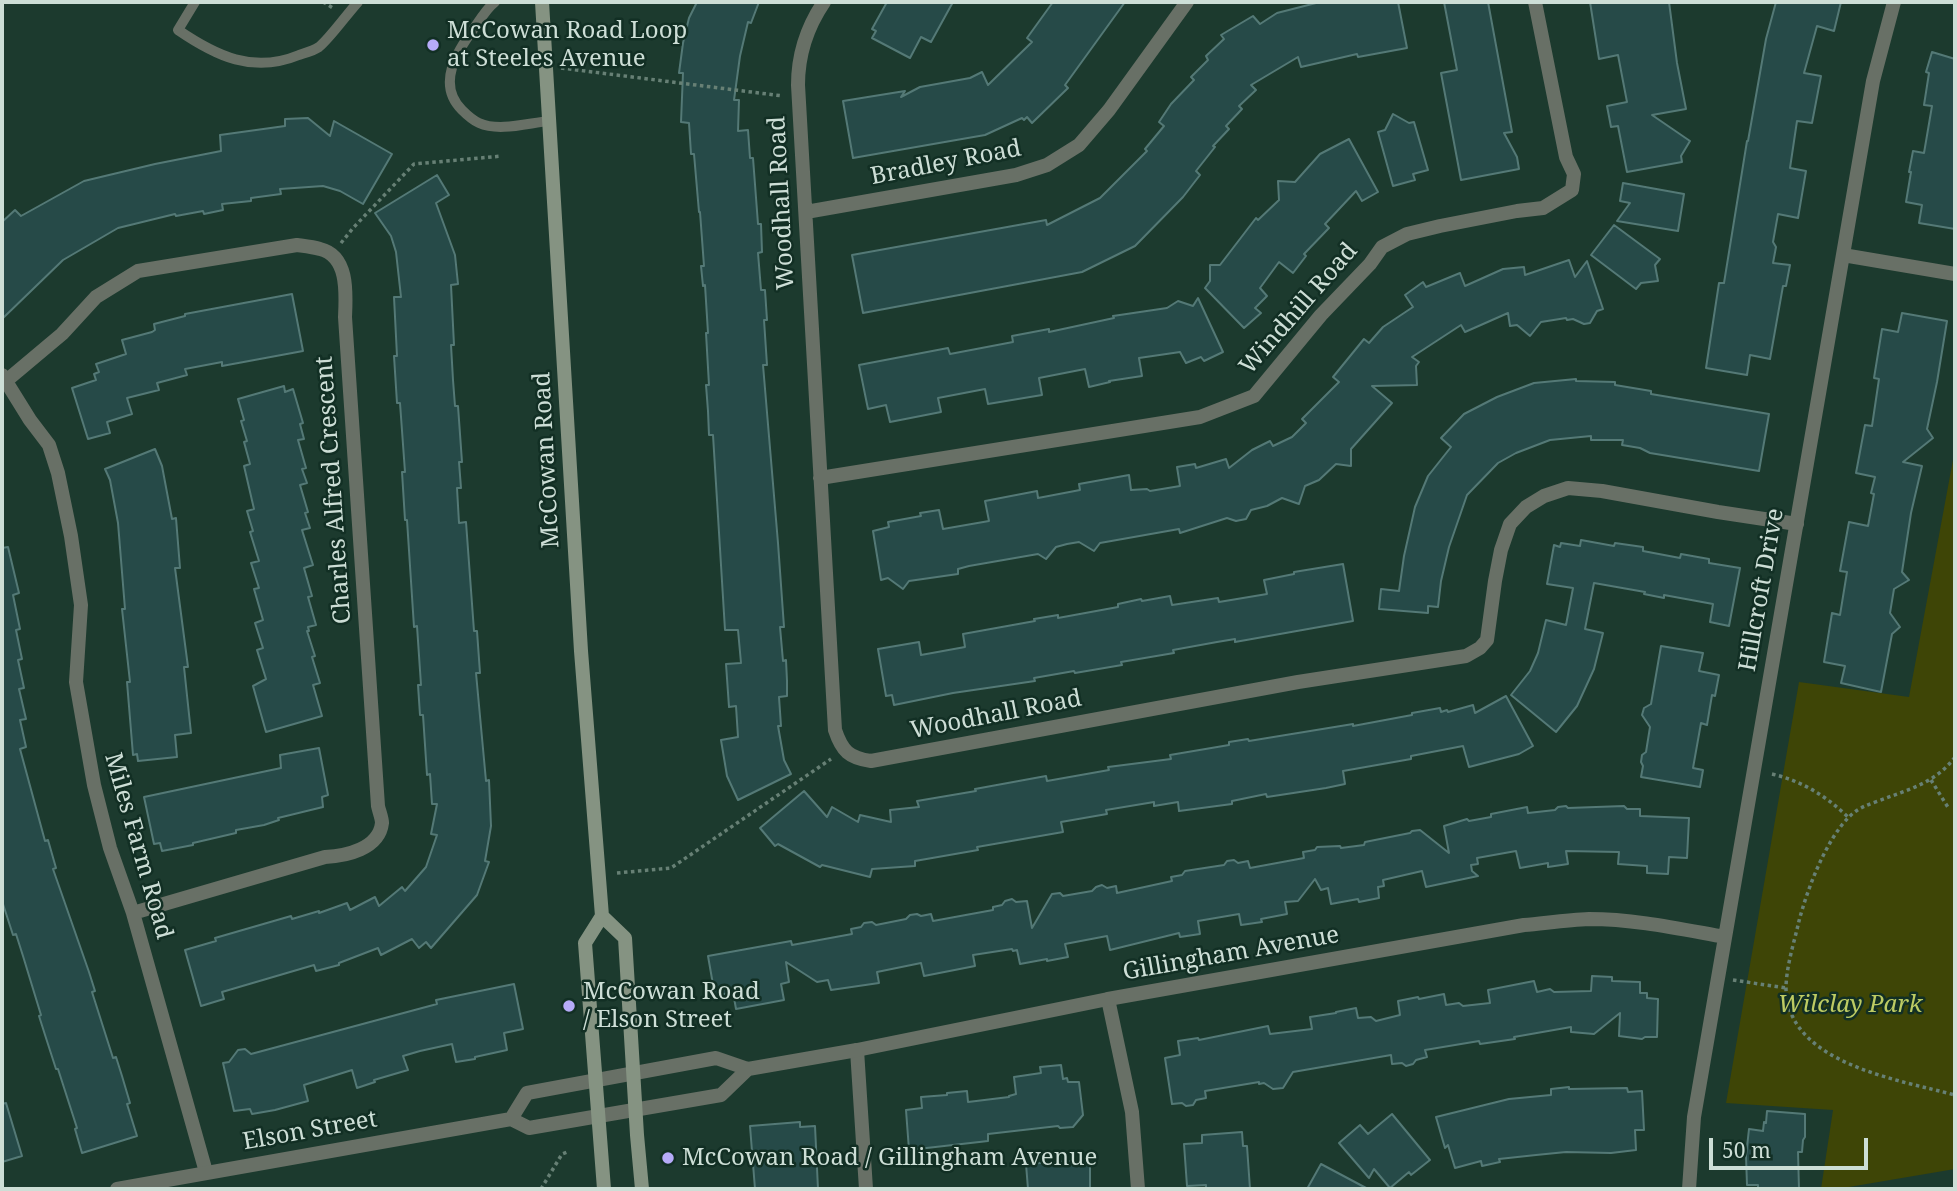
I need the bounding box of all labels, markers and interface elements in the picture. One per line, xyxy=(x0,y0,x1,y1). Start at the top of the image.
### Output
place label: McCowan Road Loop at Steeles Avenue xyxy=(447,17,687,73)
marker: McCowan Road Loop at Steeles Avenue xyxy=(425,37,441,53)
street label: Woodhall Road xyxy=(763,115,801,291)
street label: Bradley Road xyxy=(868,134,1024,192)
street label: Windhill Road xyxy=(1234,237,1364,381)
street label: Charles Alfred Crescent xyxy=(310,355,358,625)
street label: McCowan Road xyxy=(528,371,566,549)
street label: Hillcroft Drive xyxy=(1733,506,1791,674)
street label: Woodhall Road xyxy=(908,684,1084,746)
street label: Miles Farm Road xyxy=(98,750,178,942)
street label: Gillingham Avenue xyxy=(1121,921,1341,987)
place label: McCowan Road / Elson Street xyxy=(583,978,760,1034)
park label: Wilclay Park xyxy=(1778,991,1922,1019)
marker: McCowan Road / Elson Street xyxy=(561,998,577,1014)
street label: Elson Street xyxy=(241,1105,379,1157)
scale bar xyxy=(1712,1124,1871,1168)
text: 50 m xyxy=(1722,1136,1771,1164)
place label: McCowan Road / Gillingham Avenue xyxy=(682,1144,1097,1172)
marker: McCowan Road / Gillingham Avenue xyxy=(660,1150,676,1166)

